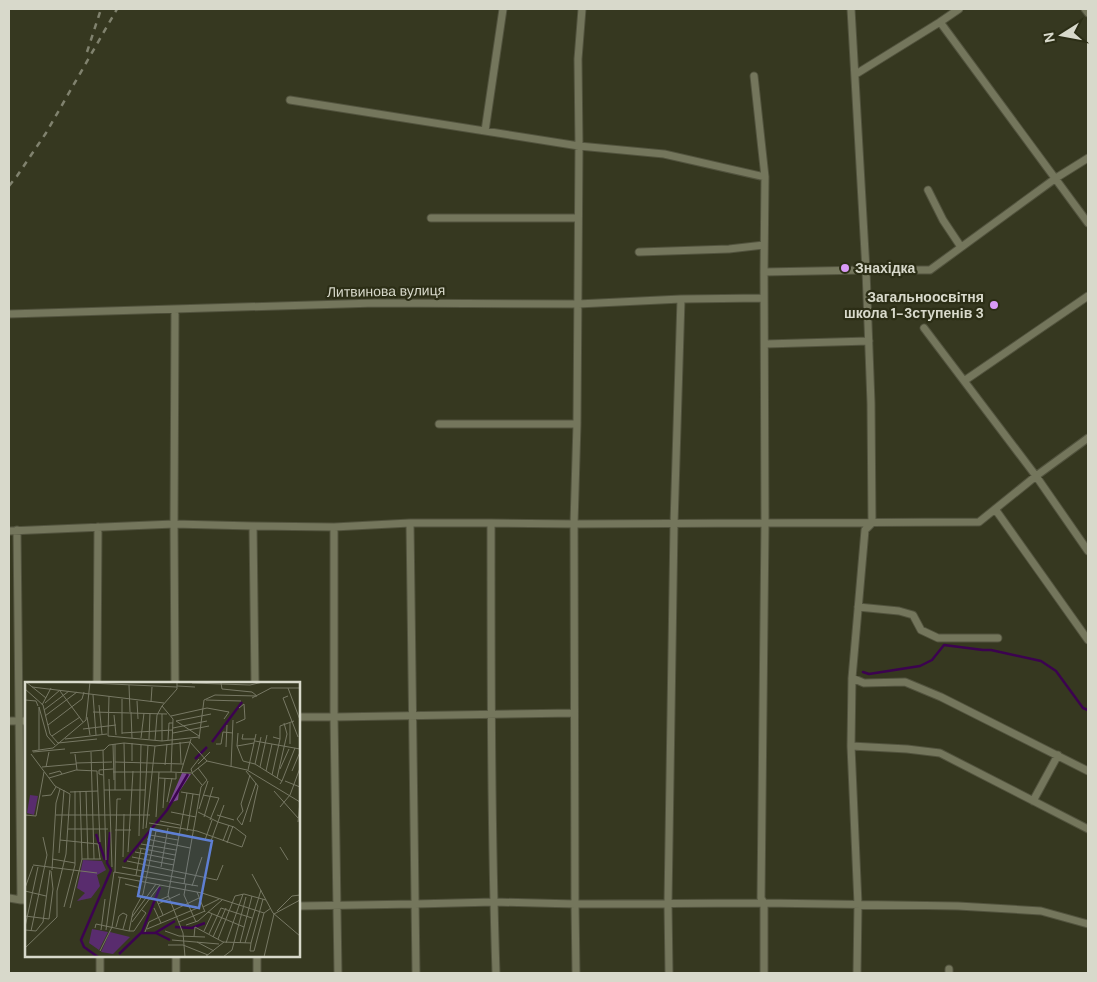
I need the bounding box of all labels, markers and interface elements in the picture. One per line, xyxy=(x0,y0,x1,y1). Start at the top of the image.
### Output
north arrow xyxy=(1037,10,1087,60)
text: N xyxy=(1039,31,1059,44)
place label: Знахідка xyxy=(855,259,916,277)
marker: Знахідка xyxy=(839,262,851,274)
street label: Литвинова вулиця xyxy=(327,281,445,301)
place label: Загальноосвiтня школа 1-3ступенiв 3 xyxy=(844,288,984,322)
marker: Загальноосвiтня школа 1-3ступенiв 3 xyxy=(988,299,1000,311)
inset map xyxy=(25,682,300,957)

